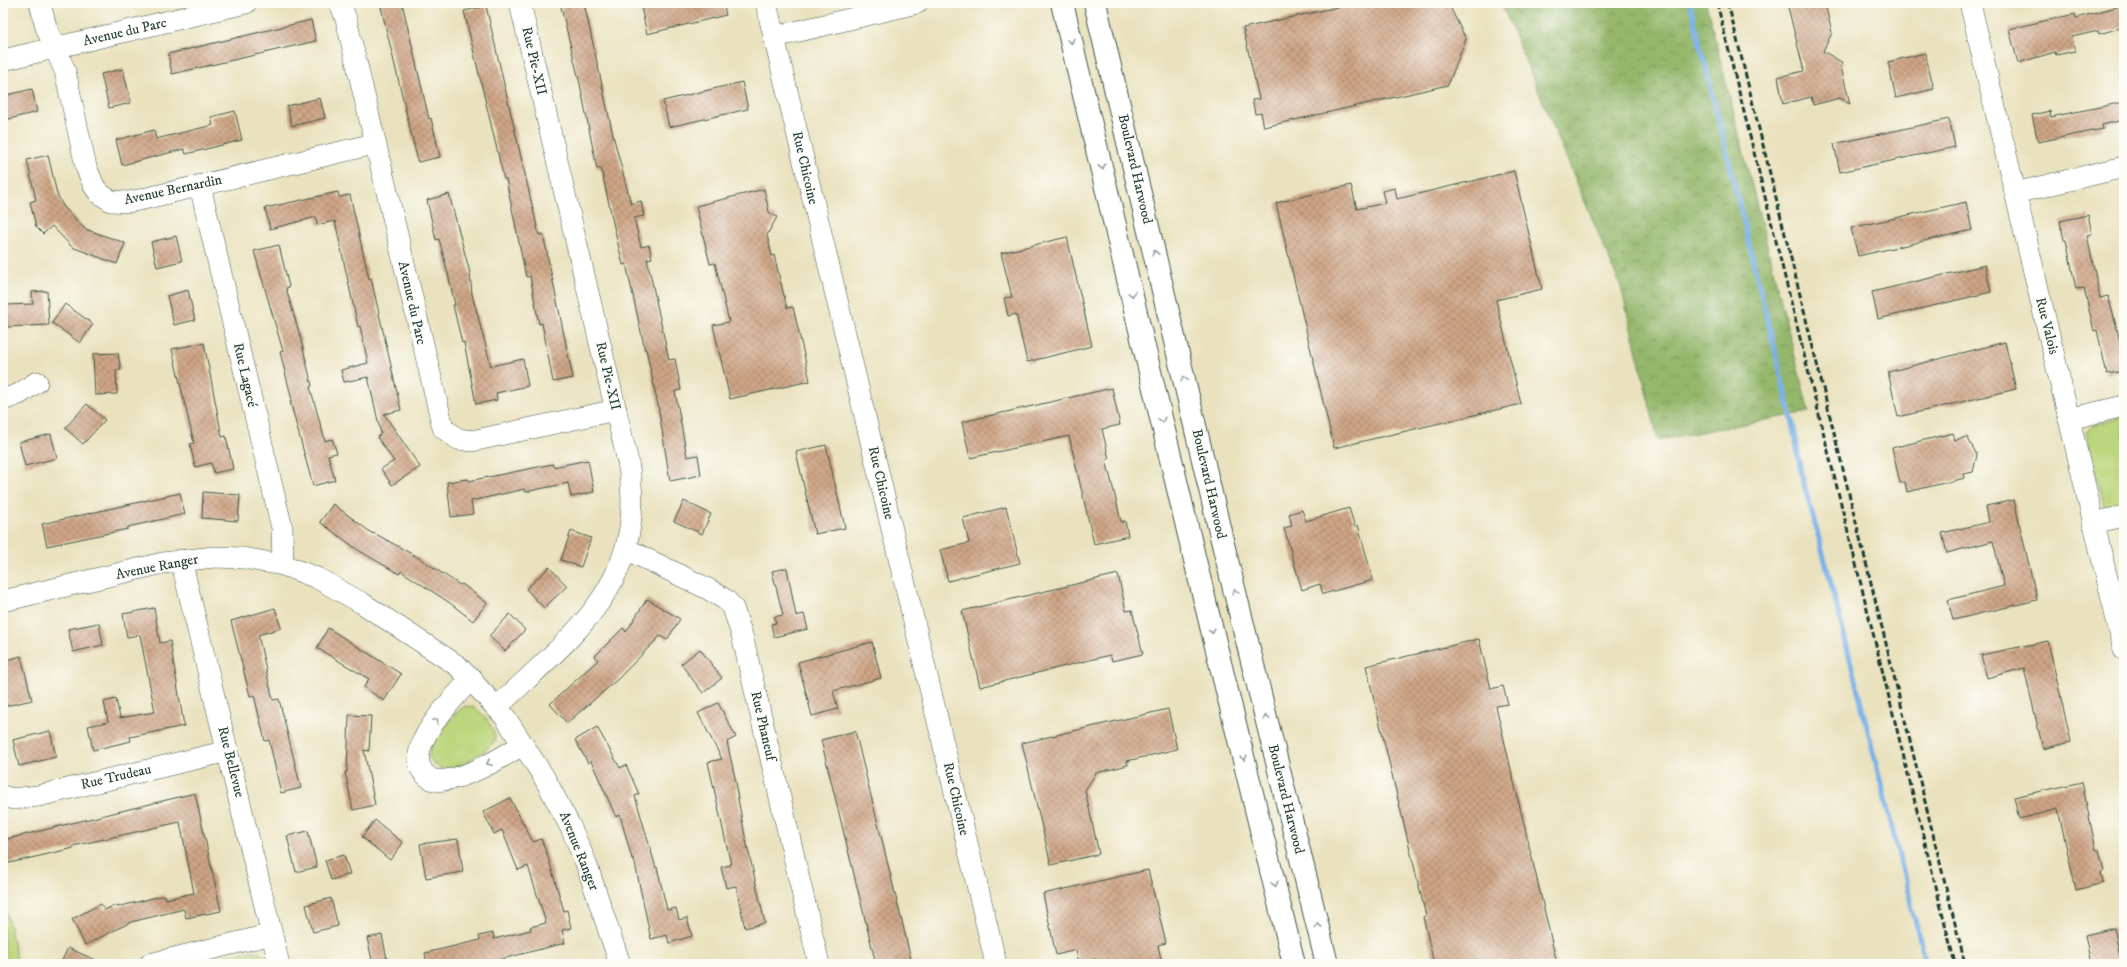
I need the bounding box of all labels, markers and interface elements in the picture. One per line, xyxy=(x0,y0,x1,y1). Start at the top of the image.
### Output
street label: Avenue du Parc xyxy=(81,14,169,50)
street label: Rue Pie-XII xyxy=(517,25,551,97)
one-way arrow xyxy=(1067,38,1075,44)
street label: Boulevard Harwood xyxy=(1114,112,1156,226)
street label: Rue Chicoine xyxy=(788,130,822,207)
one-way arrow xyxy=(1097,164,1105,171)
street label: Avenue Bernardin xyxy=(122,171,224,209)
one-way arrow xyxy=(1151,250,1159,256)
street label: Avenue du Parc xyxy=(394,259,430,347)
one-way arrow xyxy=(1127,291,1135,297)
street label: Rue Valois xyxy=(2031,296,2063,357)
street label: Rue Pie-XII xyxy=(591,340,625,412)
street label: Rue Lagacé xyxy=(229,341,261,409)
one-way arrow xyxy=(1181,376,1189,382)
one-way arrow xyxy=(1157,417,1165,424)
street label: Boulevard Harwood xyxy=(1188,427,1230,541)
street label: Rue Chicoine xyxy=(864,445,898,522)
street label: Avenue Ranger xyxy=(114,550,201,584)
one-way arrow xyxy=(1231,589,1240,596)
one-way arrow xyxy=(1208,628,1216,635)
street label: Rue Phaneuf xyxy=(746,690,780,765)
one-way arrow xyxy=(1262,715,1271,722)
one-way arrow xyxy=(432,718,439,725)
street label: Rue Bellevue xyxy=(214,725,249,800)
street label: Boulevard Harwood xyxy=(1264,742,1308,856)
one-way arrow xyxy=(1239,754,1247,761)
one-way arrow xyxy=(486,758,493,766)
street label: Rue Trudeau xyxy=(79,760,153,794)
street label: Rue Chicoine xyxy=(939,761,973,838)
street label: Avenue Ranger xyxy=(555,809,603,894)
one-way arrow xyxy=(1270,881,1278,887)
one-way arrow xyxy=(1314,923,1323,930)

